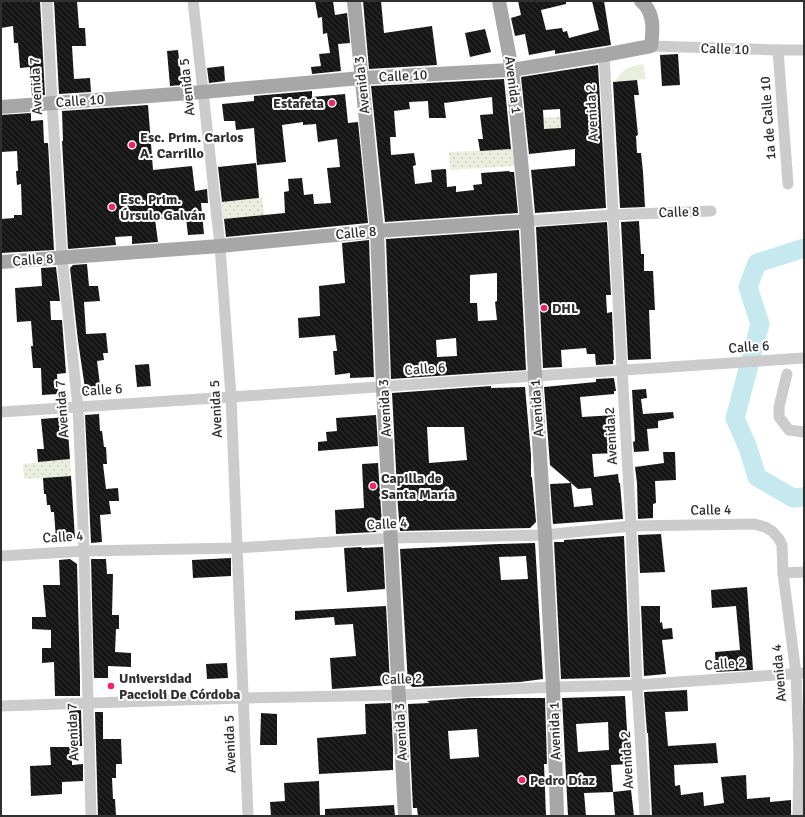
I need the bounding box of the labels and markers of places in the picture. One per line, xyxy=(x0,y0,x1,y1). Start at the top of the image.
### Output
place label: Estafeta xyxy=(273,95,324,112)
marker: Estafeta xyxy=(327,98,337,108)
place label: Esc. Prim. Carlos A. Carrillo xyxy=(140,129,243,162)
marker: Esc. Prim. Carlos A. Carrillo xyxy=(127,140,137,150)
place label: Esc. Prim. Úrsulo Galván xyxy=(120,191,206,224)
marker: Esc. Prim. Úrsulo Galván xyxy=(107,202,117,212)
place label: DHL xyxy=(552,300,579,317)
marker: DHL xyxy=(539,303,549,313)
place label: Capilla de Santa María xyxy=(381,470,455,503)
marker: Capilla de Santa María xyxy=(368,481,378,491)
place label: Universidad Paccioli De Córdoba xyxy=(119,670,240,703)
marker: Universidad Paccioli De Córdoba xyxy=(106,681,116,691)
place label: Pedro Díaz xyxy=(530,772,595,789)
marker: Pedro Díaz xyxy=(517,775,527,785)

